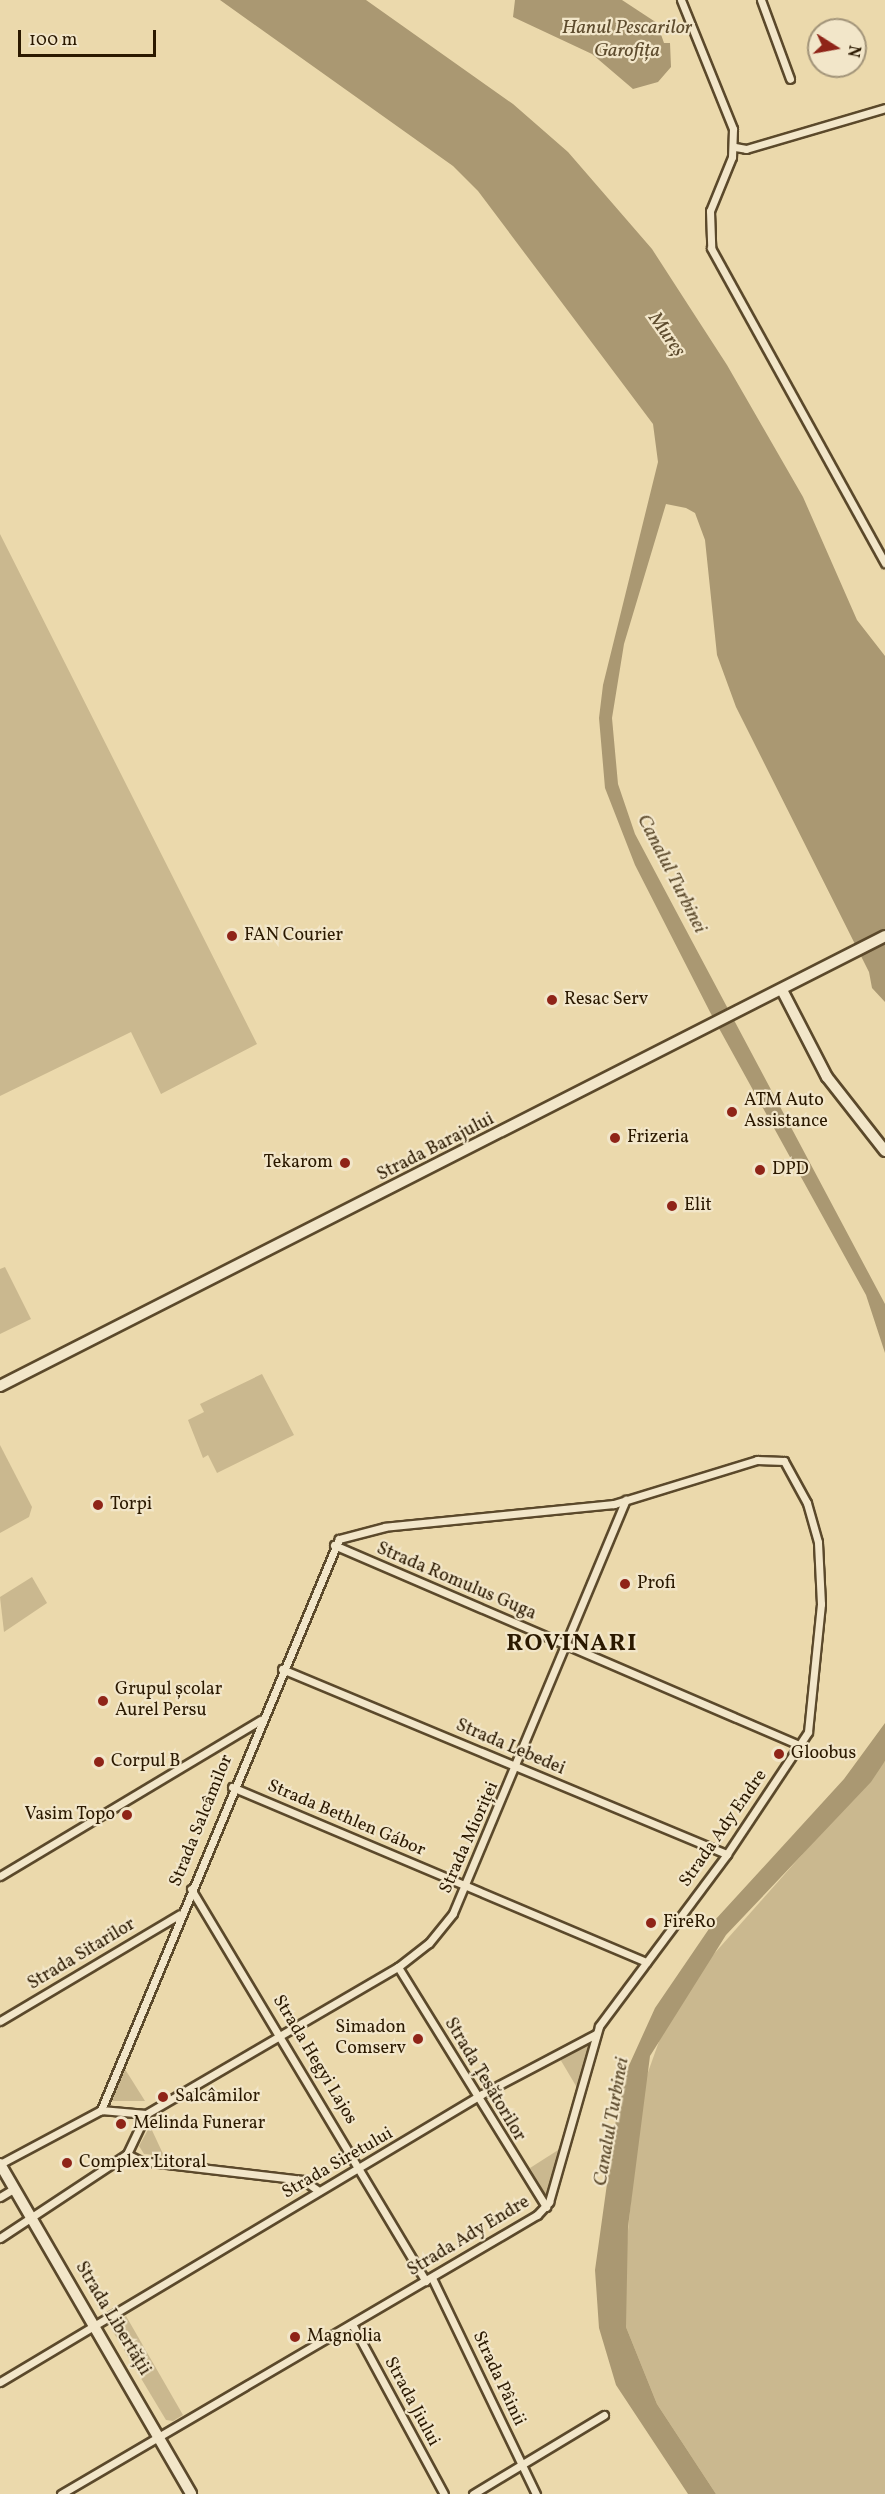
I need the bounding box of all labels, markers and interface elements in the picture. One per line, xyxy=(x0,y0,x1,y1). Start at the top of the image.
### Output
water label: Hanul Pescarilor Garofița xyxy=(562,17,692,64)
scale bar xyxy=(21,18,159,56)
north arrow xyxy=(807,18,867,78)
text: 100 m xyxy=(29,28,78,53)
text: N xyxy=(841,43,865,59)
water label: Mureș xyxy=(642,308,690,362)
water label: Canalul Turbinei xyxy=(631,811,711,937)
place label: FAN Courier xyxy=(244,925,343,947)
marker: FAN Courier xyxy=(225,929,239,943)
place label: Resac Serv xyxy=(564,989,648,1011)
marker: Resac Serv xyxy=(545,993,559,1007)
place label: ATM Auto Assistance xyxy=(744,1091,828,1134)
marker: ATM Auto Assistance xyxy=(725,1105,739,1119)
street label: Strada Barajului xyxy=(374,1109,498,1187)
place label: Frizeria xyxy=(627,1127,689,1149)
marker: Frizeria xyxy=(608,1131,622,1145)
place label: Tekarom xyxy=(263,1152,333,1174)
marker: Tekarom xyxy=(338,1156,352,1170)
place label: DPD xyxy=(772,1159,809,1181)
marker: DPD xyxy=(753,1163,767,1177)
place label: Elit xyxy=(684,1195,712,1217)
marker: Elit xyxy=(665,1199,679,1213)
place label: Torpi xyxy=(110,1494,152,1516)
marker: Torpi xyxy=(91,1498,105,1512)
street label: Strada Romulus Guga xyxy=(373,1539,539,1625)
place label: Profi xyxy=(637,1573,676,1595)
marker: Profi xyxy=(618,1577,632,1591)
district label: ROVINARI xyxy=(506,1631,638,1659)
place label: Grupul școlar Aurel Persu xyxy=(115,1680,222,1722)
marker: Grupul școlar Aurel Persu xyxy=(96,1694,110,1708)
street label: Strada Lebedei xyxy=(452,1715,568,1781)
place label: Gloobus xyxy=(791,1743,856,1765)
marker: Gloobus xyxy=(772,1747,786,1761)
place label: Corpul B xyxy=(111,1751,181,1773)
street label: Strada Salcâmilor xyxy=(166,1752,238,1890)
marker: Corpul B xyxy=(92,1755,106,1769)
street label: Strada Ady Endre xyxy=(675,1766,773,1892)
street label: Strada Bethlen Gábor xyxy=(264,1776,428,1862)
street label: Strada Mioriței xyxy=(436,1779,504,1897)
place label: Vasim Topo xyxy=(24,1804,115,1826)
marker: Vasim Topo xyxy=(120,1808,134,1822)
place label: FireRo xyxy=(663,1912,716,1934)
street label: Strada Sitarilor xyxy=(24,1914,140,1996)
marker: FireRo xyxy=(644,1916,658,1930)
street label: Strada Hegyi Lajos xyxy=(267,1991,361,2129)
street label: Strada Țesătorilor xyxy=(438,2014,530,2146)
place label: Simadon Comserv xyxy=(335,2018,406,2060)
marker: Simadon Comserv xyxy=(411,2032,425,2046)
water label: Canalul Turbinei xyxy=(589,2056,635,2188)
place label: Salcâmilor xyxy=(175,2086,260,2108)
marker: Salcâmilor xyxy=(156,2090,170,2104)
place label: Melinda Funerar xyxy=(133,2113,265,2135)
marker: Melinda Funerar xyxy=(114,2117,128,2131)
street label: Strada Siretului xyxy=(279,2124,397,2204)
place label: Complex Litoral xyxy=(79,2152,206,2174)
marker: Complex Litoral xyxy=(60,2156,74,2170)
street label: Strada Ady Endre xyxy=(404,2192,534,2282)
street label: Strada Libertății xyxy=(70,2258,154,2380)
place label: Magnolia xyxy=(307,2326,382,2348)
street label: Strada Pâinii xyxy=(467,2328,529,2430)
marker: Magnolia xyxy=(288,2330,302,2344)
street label: Strada Jiului xyxy=(378,2354,444,2450)

